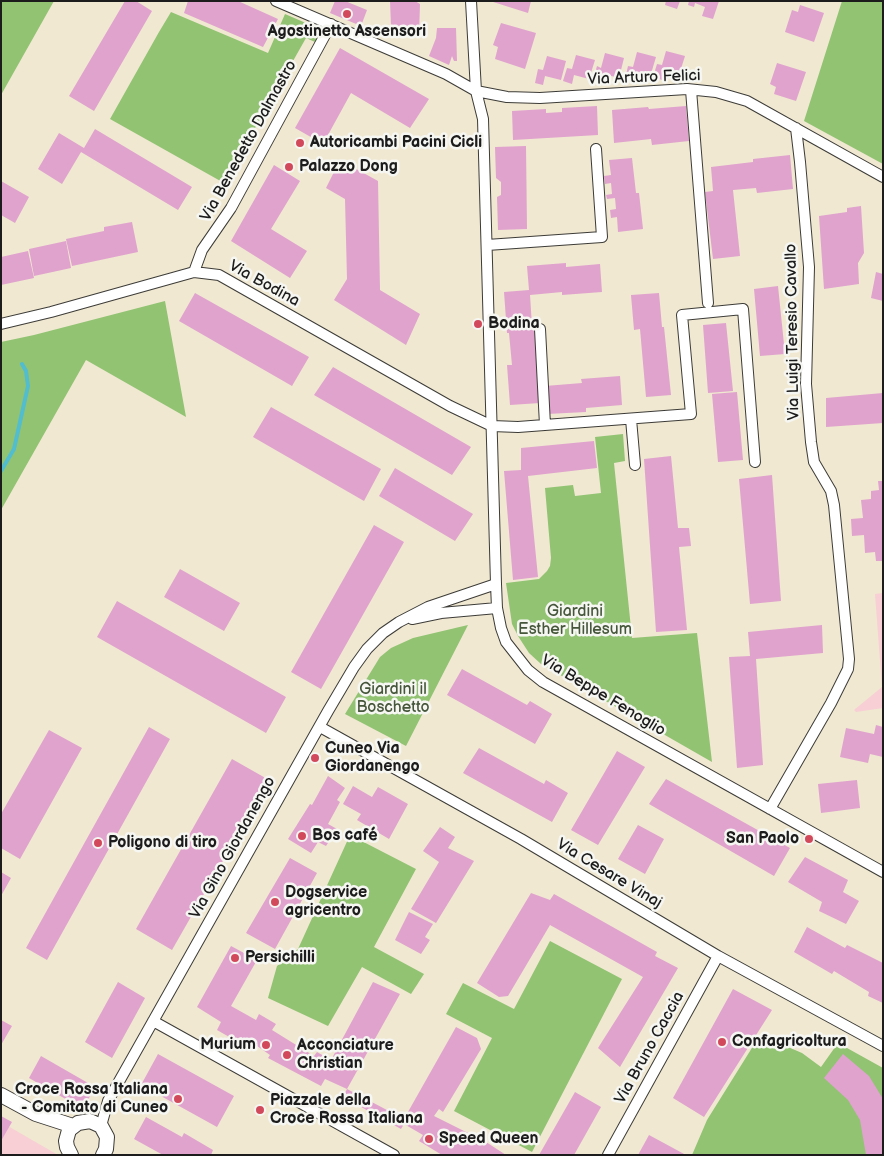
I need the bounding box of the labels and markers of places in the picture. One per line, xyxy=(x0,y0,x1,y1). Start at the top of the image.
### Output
marker: Agostinetto Ascensori xyxy=(341,8,353,20)
place label: Agostinetto Ascensori xyxy=(268,22,426,42)
place label: Autoricambi Pacini Cicli xyxy=(310,133,482,153)
marker: Autoricambi Pacini Cicli xyxy=(294,137,306,149)
place label: Palazzo Dong xyxy=(299,157,398,177)
marker: Palazzo Dong xyxy=(283,161,295,173)
place label: Bodina xyxy=(488,314,540,334)
marker: Bodina xyxy=(472,318,484,330)
place label: Cuneo Via Giordanengo xyxy=(325,739,420,777)
marker: Cuneo Via Giordanengo xyxy=(309,752,321,764)
place label: Bos café xyxy=(312,826,378,846)
place label: San Paolo xyxy=(726,829,799,849)
marker: Bos café xyxy=(296,830,308,842)
place label: Poligono di tiro xyxy=(108,833,217,853)
marker: San Paolo xyxy=(803,833,815,845)
marker: Poligono di tiro xyxy=(92,837,104,849)
place label: Dogservice agricentro xyxy=(285,883,367,921)
marker: Dogservice agricentro xyxy=(269,896,281,908)
place label: Persichilli xyxy=(245,948,315,968)
marker: Persichilli xyxy=(229,952,241,964)
place label: Confagricoltura xyxy=(732,1032,847,1052)
place label: Murium xyxy=(200,1035,256,1055)
place label: Acconciature Christian xyxy=(297,1036,394,1074)
marker: Confagricoltura xyxy=(716,1036,728,1048)
marker: Murium xyxy=(260,1039,272,1051)
marker: Acconciature Christian xyxy=(281,1049,293,1061)
place label: Croce Rossa Italiana - Comitato di Cuneo xyxy=(15,1080,168,1118)
place label: Piazzale della Croce Rossa Italiana xyxy=(270,1091,423,1129)
marker: Croce Rossa Italiana - Comitato di Cuneo xyxy=(172,1093,184,1105)
marker: Piazzale della Croce Rossa Italiana xyxy=(254,1104,266,1116)
place label: Speed Queen xyxy=(439,1129,538,1149)
marker: Speed Queen xyxy=(423,1133,435,1145)

